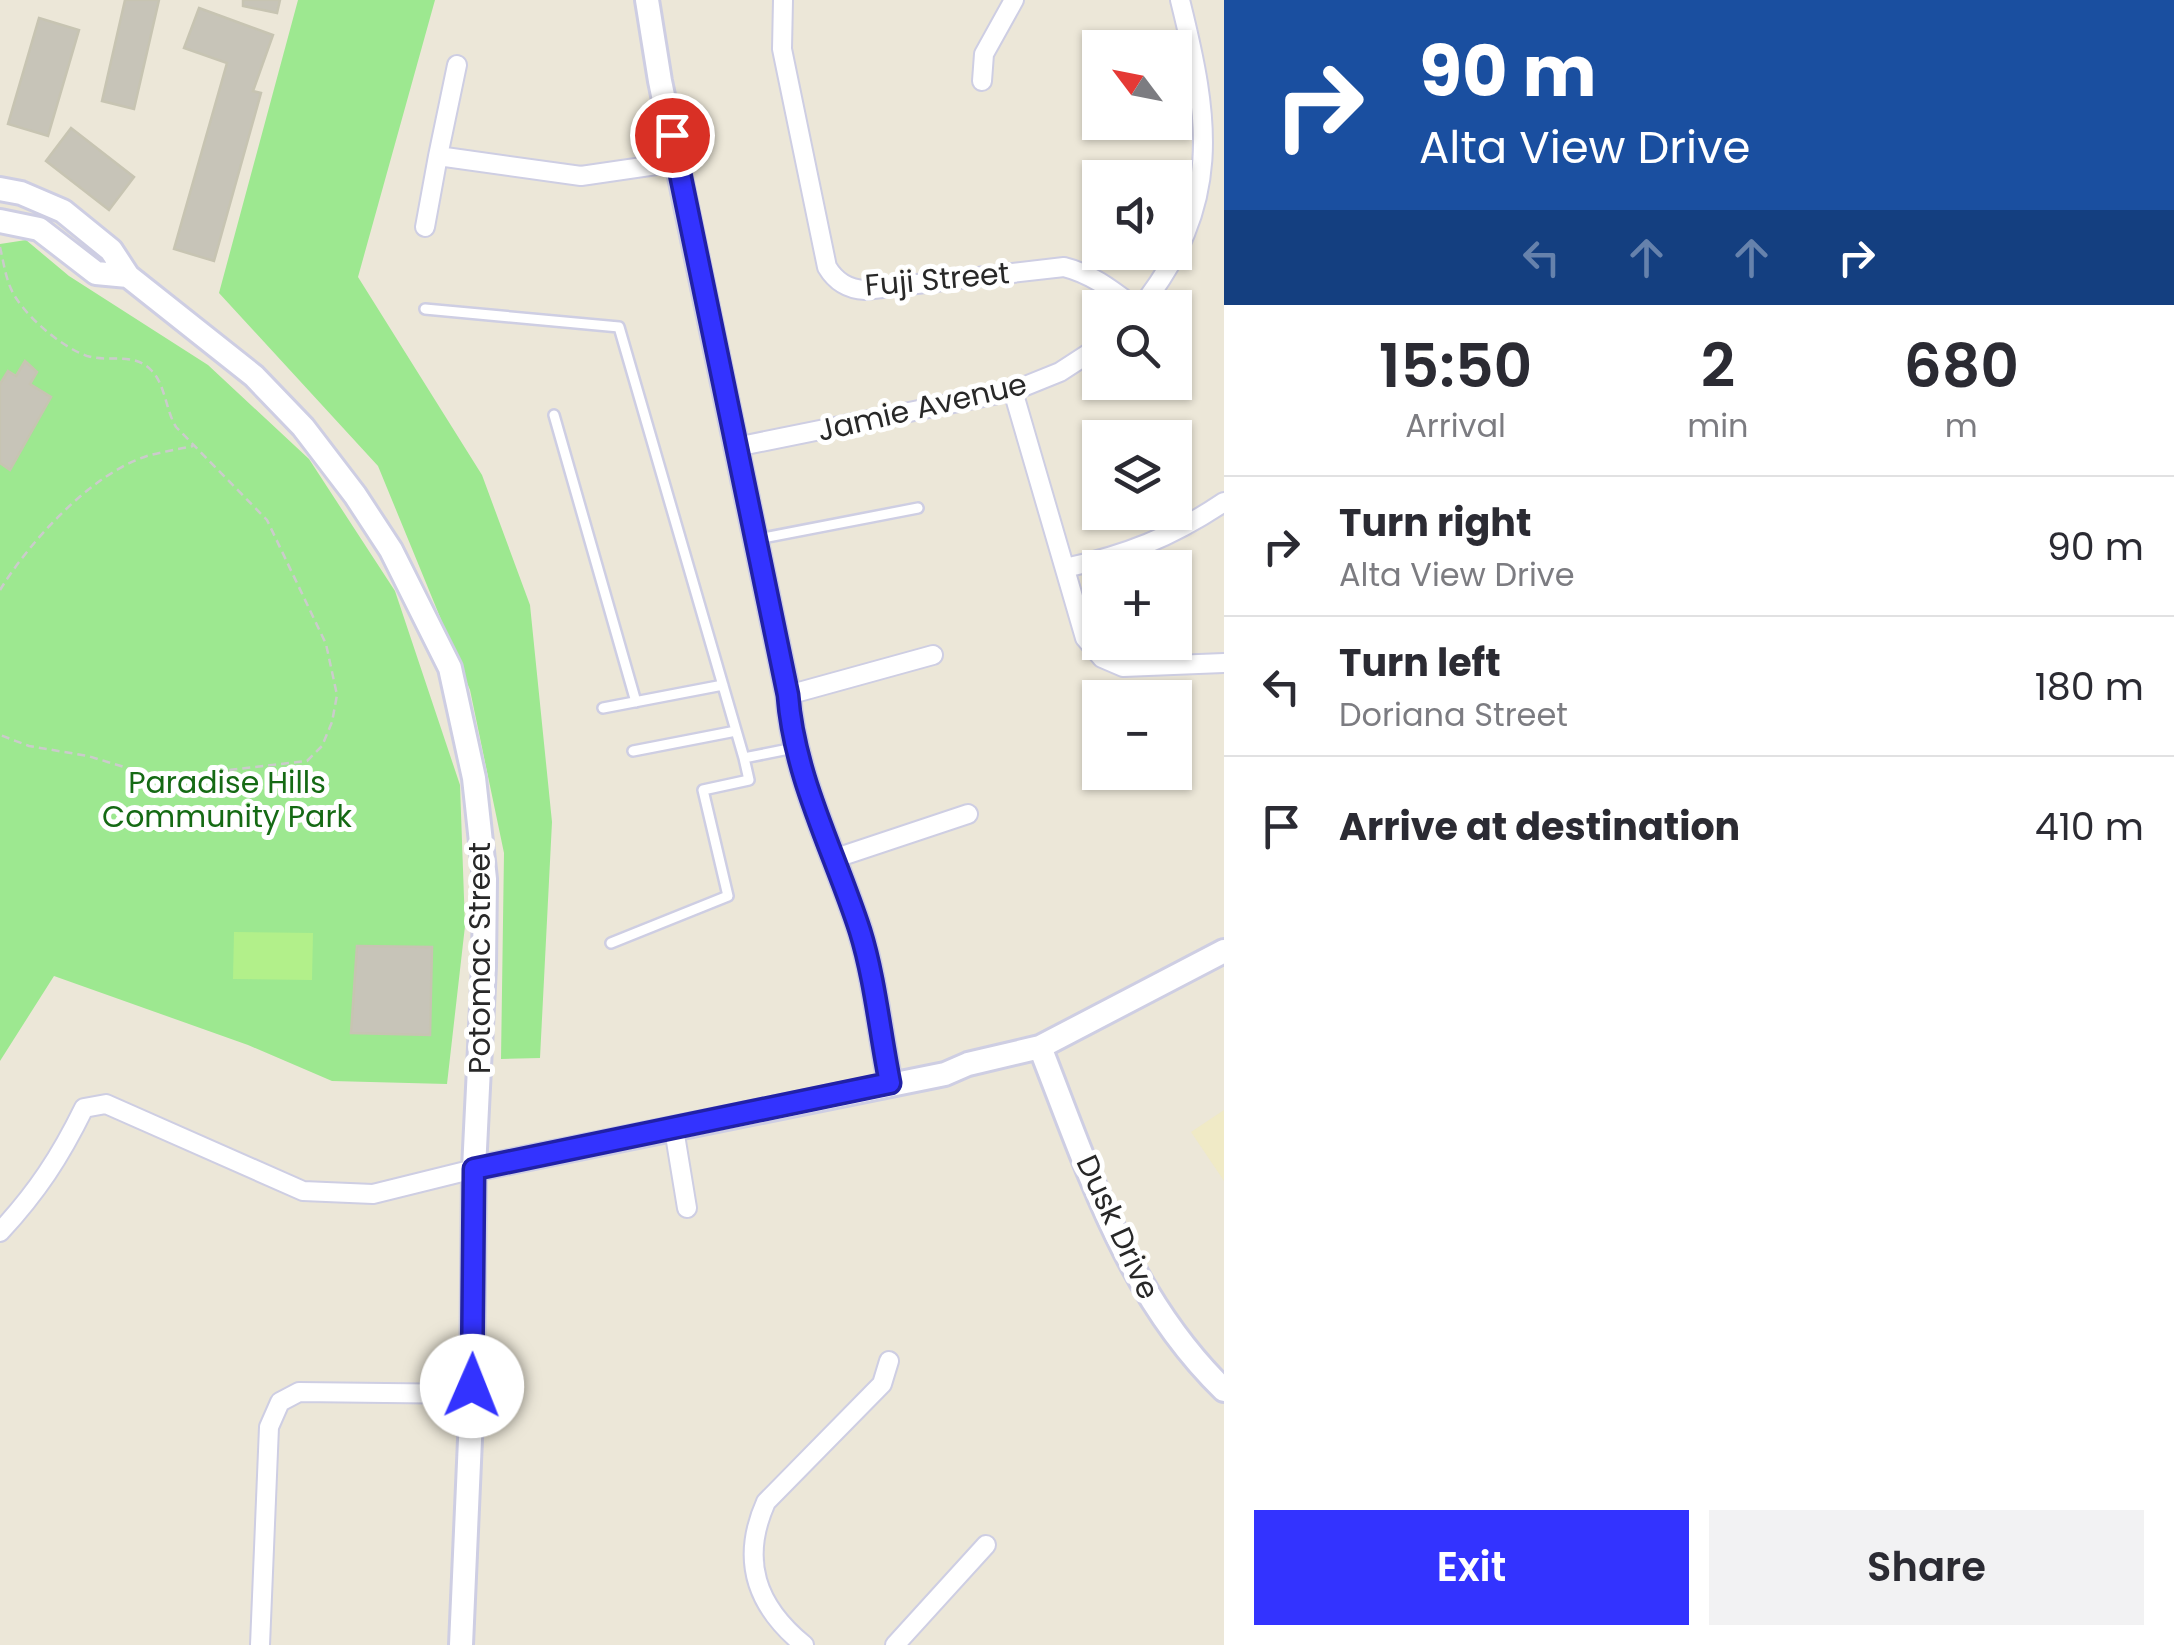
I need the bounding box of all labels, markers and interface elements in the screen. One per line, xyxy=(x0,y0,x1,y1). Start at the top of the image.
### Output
text: 90 m xyxy=(1419,22,1597,121)
north arrow xyxy=(1082,30,1192,140)
map controls xyxy=(1082,30,1192,790)
icon: right xyxy=(1254,40,1384,170)
pin xyxy=(630,93,715,178)
icon: arrive xyxy=(645,108,700,163)
text: Alta View Drive xyxy=(1419,116,1750,179)
button: sound xyxy=(1082,160,1192,270)
icon: left xyxy=(1514,230,1569,285)
icon: ahead xyxy=(1619,230,1674,285)
icon: ahead xyxy=(1724,230,1779,285)
icon: right xyxy=(1829,230,1884,285)
street label: Fuji Street xyxy=(863,251,1011,307)
button: search xyxy=(1082,290,1192,400)
text: 15:50 xyxy=(1379,324,1532,408)
text: 2 xyxy=(1701,324,1735,408)
text: 680 xyxy=(1903,324,2019,408)
street label: Jamie Avenue xyxy=(813,362,1031,452)
text: Arrival xyxy=(1405,403,1506,448)
text: min xyxy=(1687,403,1749,448)
text: m xyxy=(1945,403,1978,448)
button: layers xyxy=(1082,420,1192,530)
text: Turn right xyxy=(1339,496,1531,549)
icon: right xyxy=(1254,519,1309,574)
text: 90 m xyxy=(2047,520,2144,573)
button: + xyxy=(1082,550,1192,660)
text: Alta View Drive xyxy=(1339,552,1575,597)
text: Turn left xyxy=(1339,636,1501,689)
icon: left xyxy=(1254,659,1309,714)
text: 180 m xyxy=(2035,660,2144,713)
button: − xyxy=(1082,680,1192,790)
text: Doriana Street xyxy=(1339,692,1568,737)
park label: Paradise Hills Community Park xyxy=(102,761,353,838)
icon: arrive xyxy=(1254,799,1309,854)
text: Arrive at destination xyxy=(1339,800,1740,853)
text: 410 m xyxy=(2035,800,2144,853)
street label: Potomac Street xyxy=(458,842,501,1074)
street label: Dusk Drive xyxy=(1066,1148,1170,1306)
position arrow xyxy=(420,1334,524,1438)
button: Exit xyxy=(1254,1510,1689,1625)
button: Share xyxy=(1709,1510,2144,1625)

